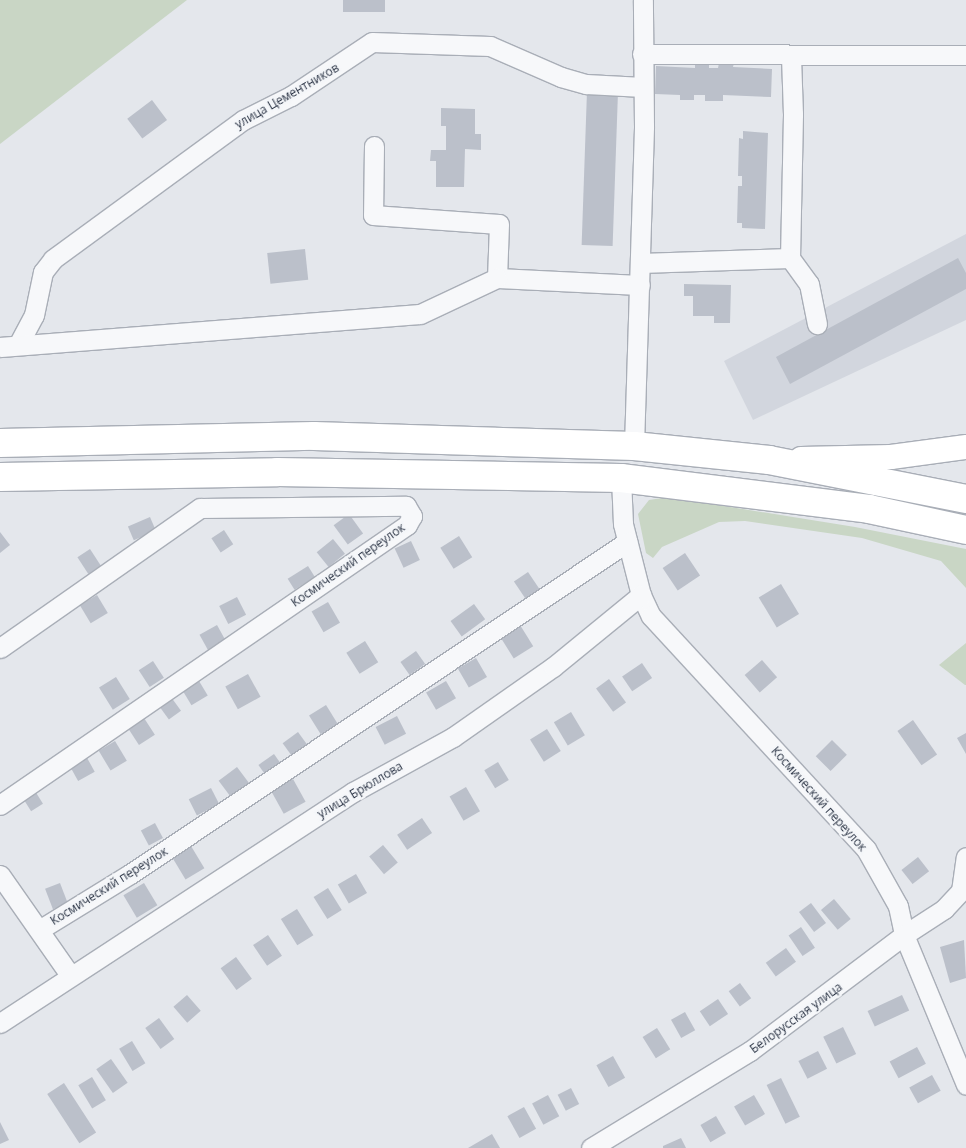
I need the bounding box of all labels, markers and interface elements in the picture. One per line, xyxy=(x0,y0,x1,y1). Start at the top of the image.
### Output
street label: улица Цементников xyxy=(232,60,342,132)
street label: Космический переулок xyxy=(288,520,408,610)
street label: Космический переулок xyxy=(768,744,870,854)
street label: улица Брюллова xyxy=(315,759,405,821)
street label: Космический переулок xyxy=(48,844,170,928)
street label: Белорусская улица xyxy=(747,980,845,1056)

